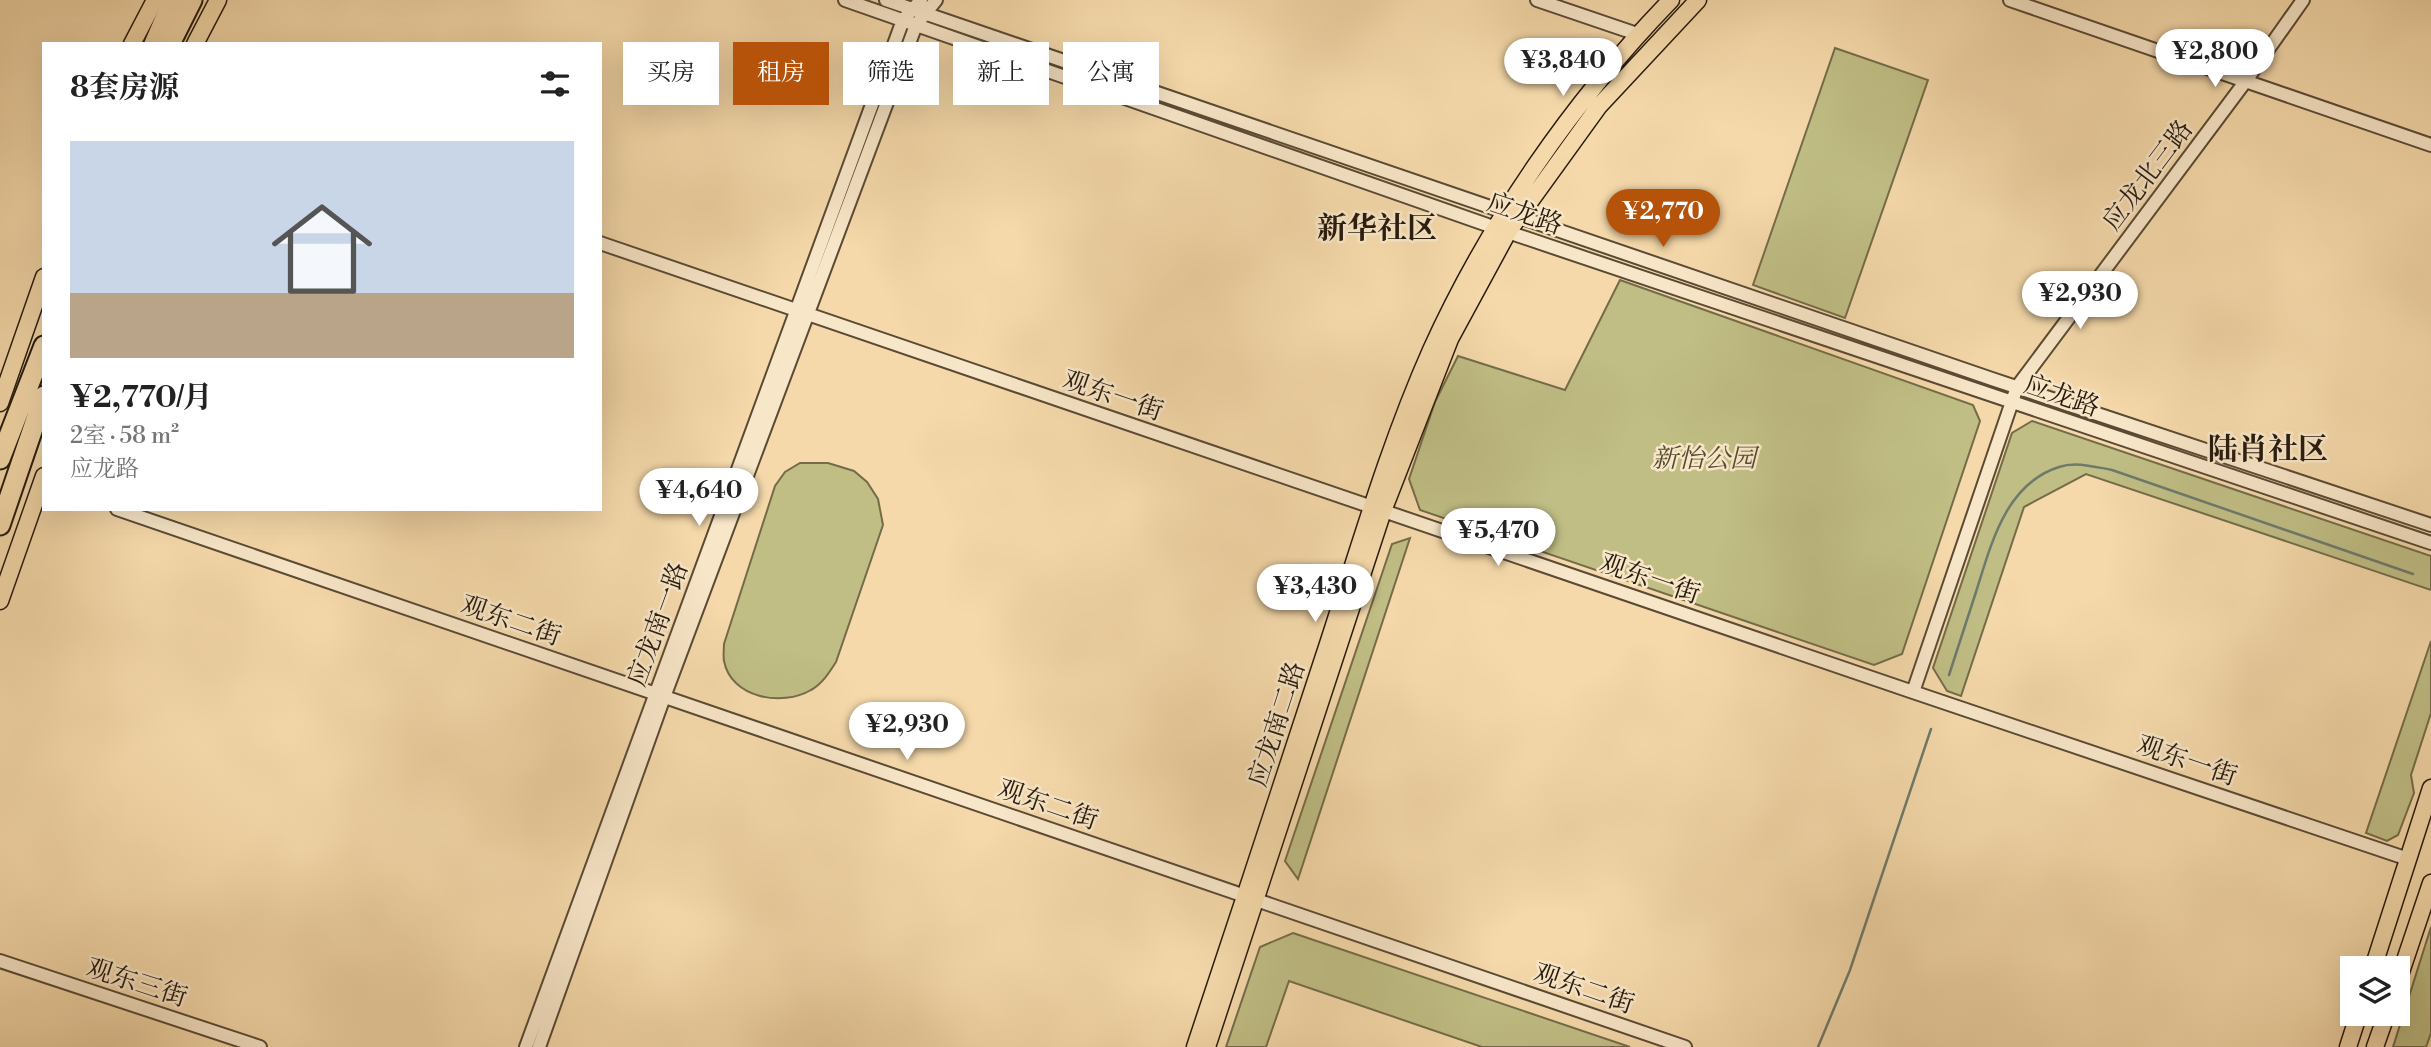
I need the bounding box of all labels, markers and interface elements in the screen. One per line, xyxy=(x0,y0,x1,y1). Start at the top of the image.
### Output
pin: ¥2,800 xyxy=(2158,29,2272,89)
pin: ¥3,840 xyxy=(1506,38,1620,98)
text: ¥2,800 xyxy=(2171,38,2259,66)
chip: 买房 xyxy=(623,42,719,105)
chip: 租房 xyxy=(733,42,829,105)
chip: 筛选 xyxy=(843,42,939,105)
chip: 新上 xyxy=(953,42,1049,105)
chip: 公寓 xyxy=(1063,42,1159,105)
text: ¥3,840 xyxy=(1520,47,1606,75)
icon: filters xyxy=(536,65,574,103)
text: 8套房源 xyxy=(70,69,179,107)
street label: 应龙北三路 xyxy=(2096,114,2200,237)
icon: home xyxy=(259,186,385,312)
street label: 应龙路 xyxy=(1483,186,1567,242)
pin: ¥2,770 xyxy=(1606,190,1720,249)
text: ¥2,770 xyxy=(1622,198,1704,226)
district label: 新华社区 xyxy=(1317,210,1437,248)
pin: ¥2,930 xyxy=(2023,272,2137,331)
text: ¥2,930 xyxy=(2038,280,2122,308)
street label: 观东一街 xyxy=(1058,364,1167,428)
street label: 应龙路 xyxy=(2020,368,2104,424)
text: ¥2,770/月 xyxy=(70,379,213,417)
text: 2室 · 58 m² xyxy=(70,422,179,450)
district label: 陆肖社区 xyxy=(2208,431,2328,469)
park label: 新怡公园 xyxy=(1652,443,1760,475)
text: 应龙路 xyxy=(70,455,139,483)
pin: ¥4,640 xyxy=(642,468,756,528)
text: ¥4,640 xyxy=(655,477,743,505)
pin: ¥5,470 xyxy=(1441,508,1555,568)
text: ¥5,470 xyxy=(1457,517,1539,545)
street label: 观东一街 xyxy=(1595,547,1704,611)
street label: 应龙南一路 xyxy=(621,558,695,691)
pin: ¥3,430 xyxy=(1258,564,1372,624)
text: ¥3,430 xyxy=(1273,573,1357,601)
street label: 观东二街 xyxy=(456,589,565,653)
street label: 应龙南二路 xyxy=(1242,658,1312,791)
pin: ¥2,930 xyxy=(850,702,964,762)
text: ¥2,930 xyxy=(865,711,949,739)
street label: 观东一街 xyxy=(2132,729,2241,793)
street label: 观东二街 xyxy=(993,773,1102,837)
street label: 观东三街 xyxy=(82,952,191,1014)
map controls xyxy=(2340,956,2410,1026)
button: layers xyxy=(2340,956,2410,1026)
street label: 观东二街 xyxy=(1529,957,1638,1021)

